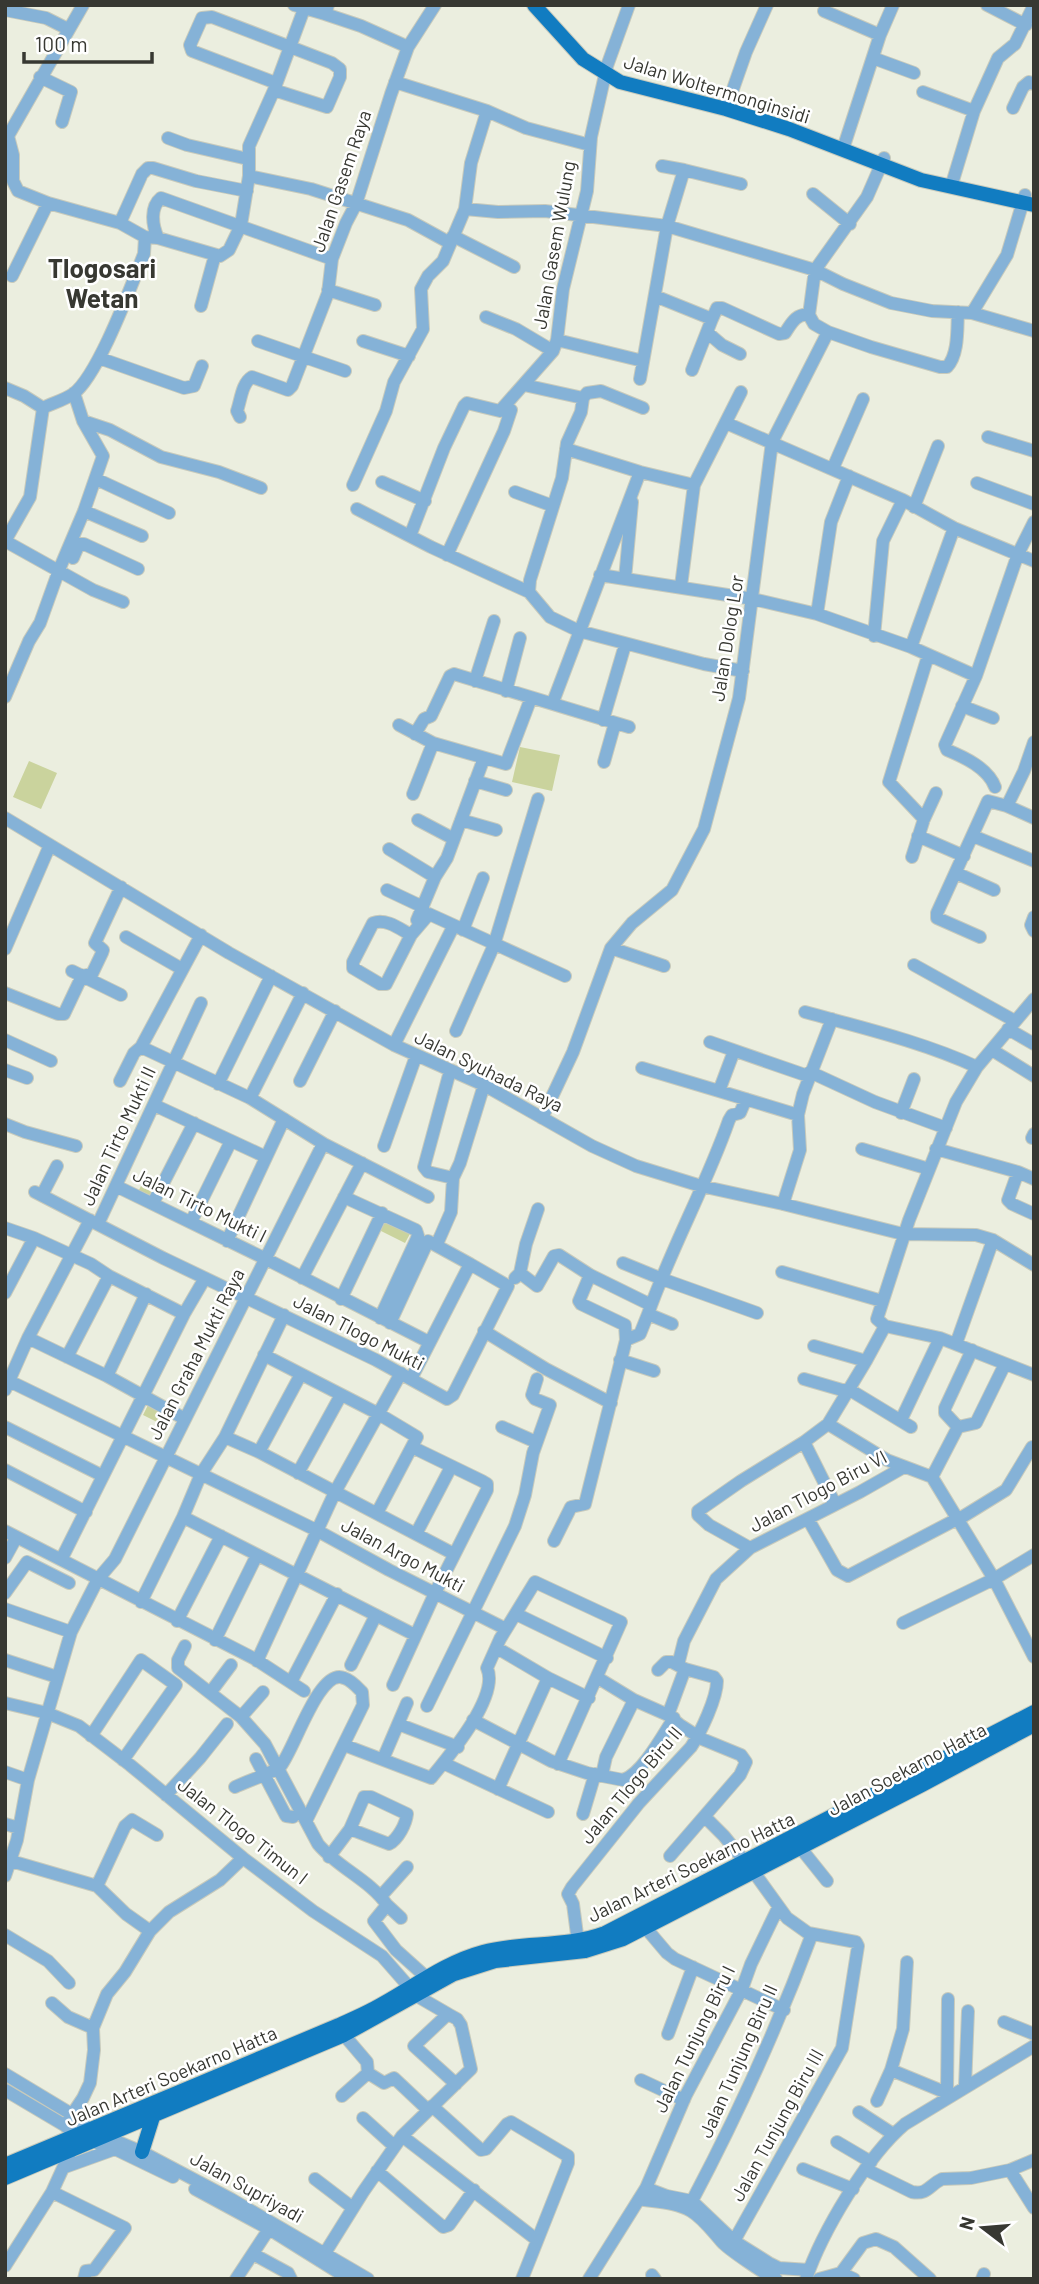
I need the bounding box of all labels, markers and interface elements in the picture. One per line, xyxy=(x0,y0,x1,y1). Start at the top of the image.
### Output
scale bar xyxy=(24,21,152,65)
text: 100 m xyxy=(35,31,88,56)
street label: Jalan Woltermonginsidi xyxy=(621,49,813,128)
street label: Jalan Gasem Raya xyxy=(306,107,376,255)
street label: Jalan Gasem Wulung xyxy=(527,159,580,331)
district label: Tlogosari Wetan xyxy=(48,252,156,313)
street label: Jalan Dolog Lor xyxy=(705,573,748,703)
street label: Jalan Syuhada Raya xyxy=(411,1025,567,1116)
street label: Jalan Tirto Mukti II xyxy=(75,1063,160,1209)
street label: Jalan Tirto Mukti I xyxy=(130,1162,271,1247)
street label: Jalan Graha Mukti Raya xyxy=(142,1264,249,1443)
street label: Jalan Tlogo Mukti xyxy=(290,1289,428,1374)
street label: Jalan Tlogo Biru VI xyxy=(745,1445,890,1536)
street label: Jalan Argo Mukti xyxy=(338,1512,469,1597)
street label: Jalan Soekarno Hatta xyxy=(824,1717,990,1820)
street label: Jalan Tlogo Biru II xyxy=(575,1721,686,1848)
street label: Jalan Tlogo Timun I xyxy=(174,1773,313,1889)
street label: Jalan Arteri Soekarno Hatta xyxy=(584,1806,798,1927)
street label: Jalan Tunjung Biru I xyxy=(648,1961,739,2116)
street label: Jalan Tunjung Biru II xyxy=(693,1980,782,2141)
street label: Jalan Arteri Soekarno Hatta xyxy=(62,2021,280,2131)
street label: Jalan Tunjung Biru III xyxy=(725,2045,828,2205)
street label: Jalan Supriyadi xyxy=(187,2146,308,2227)
north arrow xyxy=(948,2193,1018,2263)
text: N xyxy=(953,2214,979,2232)

